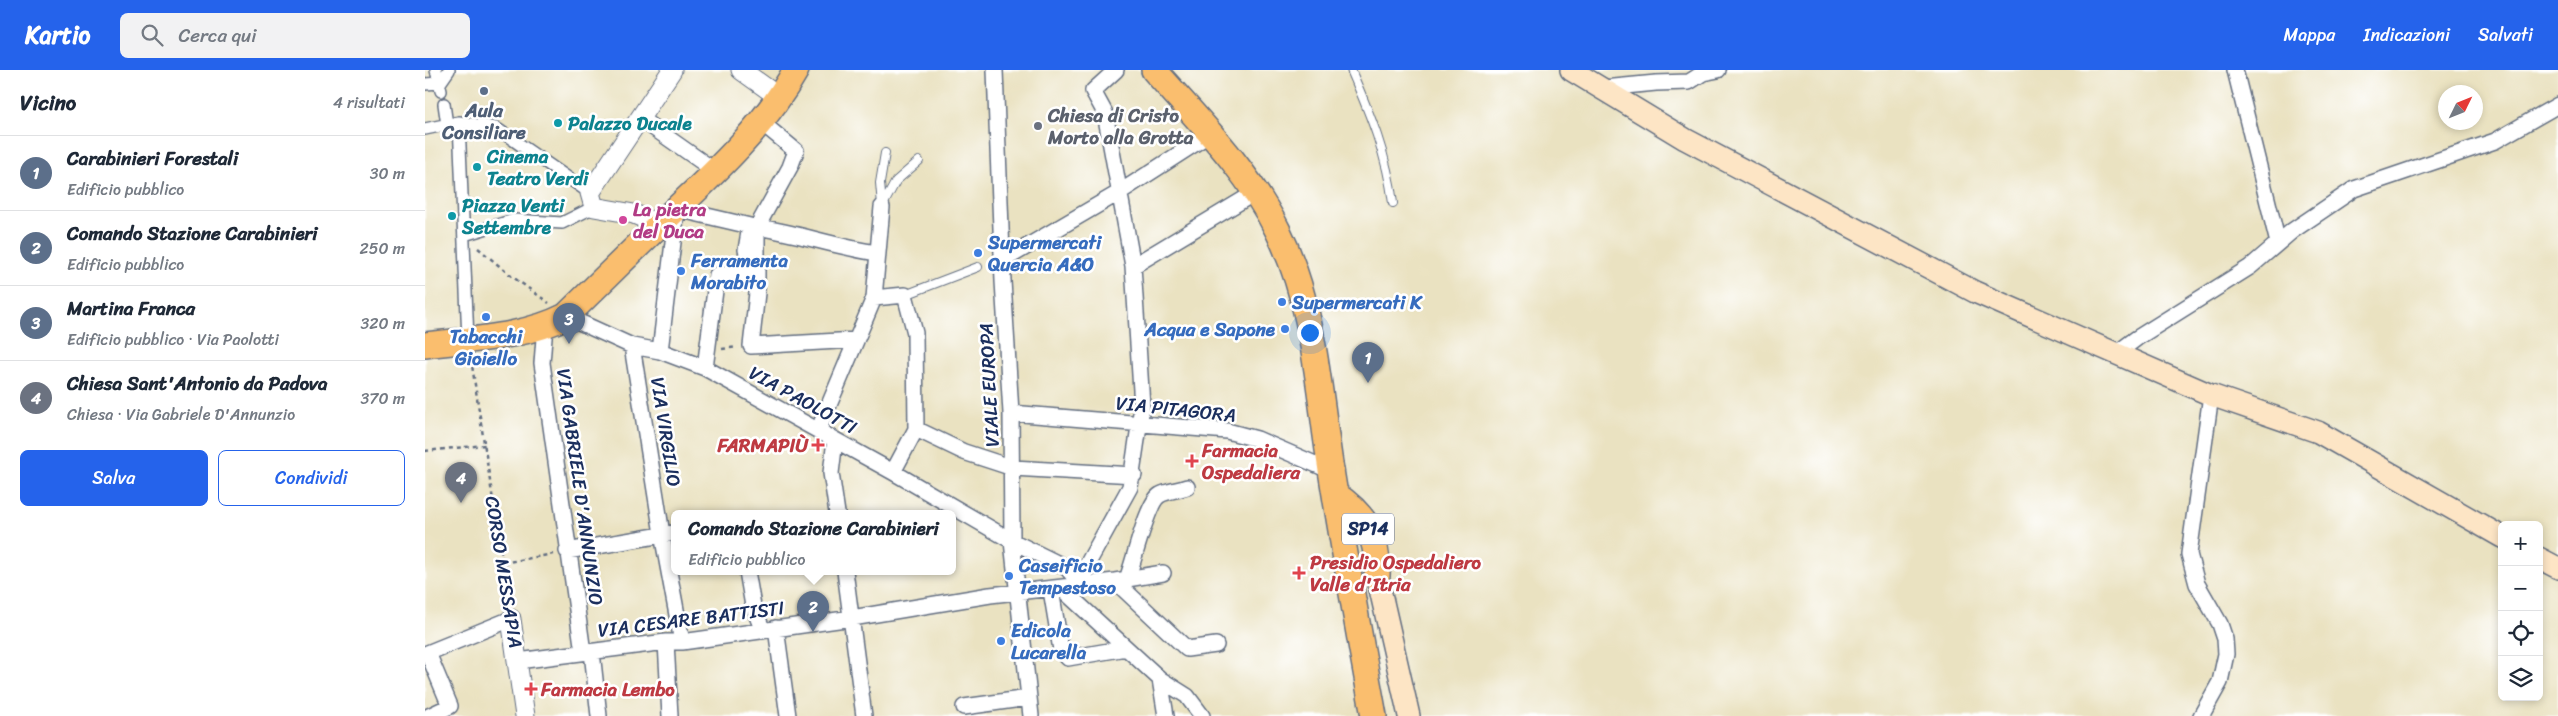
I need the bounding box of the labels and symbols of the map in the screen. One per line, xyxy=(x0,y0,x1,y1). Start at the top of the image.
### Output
marker: Aula Consiliare xyxy=(478,85,490,97)
north arrow xyxy=(2438,85,2483,130)
place label: Aula Consiliare xyxy=(441,94,526,149)
place label: Chiesa di Cristo Morto alla Grotta xyxy=(1047,99,1194,154)
place label: Palazzo Ducale xyxy=(568,107,692,140)
marker: Palazzo Ducale xyxy=(552,117,564,129)
marker: Chiesa di Cristo Morto alla Grotta xyxy=(1032,120,1044,132)
place label: Cinema Teatro Verdi xyxy=(486,140,590,195)
marker: Cinema Teatro Verdi xyxy=(471,161,483,173)
place label: Piazza Venti Settembre xyxy=(461,189,566,244)
place label: La pietra del Duca xyxy=(633,193,707,248)
marker: Piazza Venti Settembre xyxy=(446,210,458,222)
marker: La pietra del Duca xyxy=(617,214,629,226)
place label: Supermercati Quercia A&O xyxy=(987,226,1103,281)
place label: Ferramenta Morabito xyxy=(690,244,789,299)
marker: Supermercati Quercia A&O xyxy=(972,247,984,259)
marker: Ferramenta Morabito xyxy=(675,265,687,277)
place label: Supermercati K xyxy=(1291,286,1423,319)
marker: Supermercati K xyxy=(1276,296,1288,308)
pin: 3 xyxy=(553,303,585,344)
marker: Tabacchi Gioiello xyxy=(480,311,492,323)
place label: Acqua e Sapone xyxy=(1143,313,1276,346)
place label: Tabacchi Gioiello xyxy=(450,320,523,375)
your location xyxy=(1297,320,1323,346)
street label: VIALE EUROPA xyxy=(969,322,1009,448)
marker: Acqua e Sapone xyxy=(1279,323,1291,335)
pin: 1 xyxy=(1352,342,1384,383)
street label: VIA PAOLOTTI xyxy=(743,357,863,443)
street label: VIA GABRIELE D'ANNUNZIO xyxy=(547,366,613,608)
street label: VIA VIRGILIO xyxy=(641,375,691,489)
street label: VIA PITAGORA xyxy=(1114,386,1238,432)
place label: FARMAPIÙ xyxy=(717,429,809,462)
place label: Farmacia Ospedaliera xyxy=(1201,434,1301,489)
marker: FARMAPIÙ xyxy=(812,439,824,451)
marker: Farmacia Ospedaliera xyxy=(1186,455,1198,467)
pin: 4 xyxy=(445,462,477,503)
street label: CORSO MESSAPIA xyxy=(476,494,532,650)
road number: SP14 xyxy=(1342,514,1394,544)
place label: Presidio Ospedaliero Valle d'Itria xyxy=(1310,546,1482,601)
place label: Caseificio Tempestoso xyxy=(1018,549,1116,604)
marker: Presidio Ospedaliero Valle d'Itria xyxy=(1292,566,1306,580)
marker: Caseificio Tempestoso xyxy=(1003,570,1015,582)
street label: VIA CESARE BATTISTI xyxy=(596,591,786,647)
pin: 2 xyxy=(797,591,829,632)
place label: Edicola Lucarella xyxy=(1011,614,1087,669)
marker: Edicola Lucarella xyxy=(995,635,1007,647)
place label: Farmacia Lembo xyxy=(540,673,675,706)
marker: Farmacia Lembo xyxy=(525,683,537,695)

